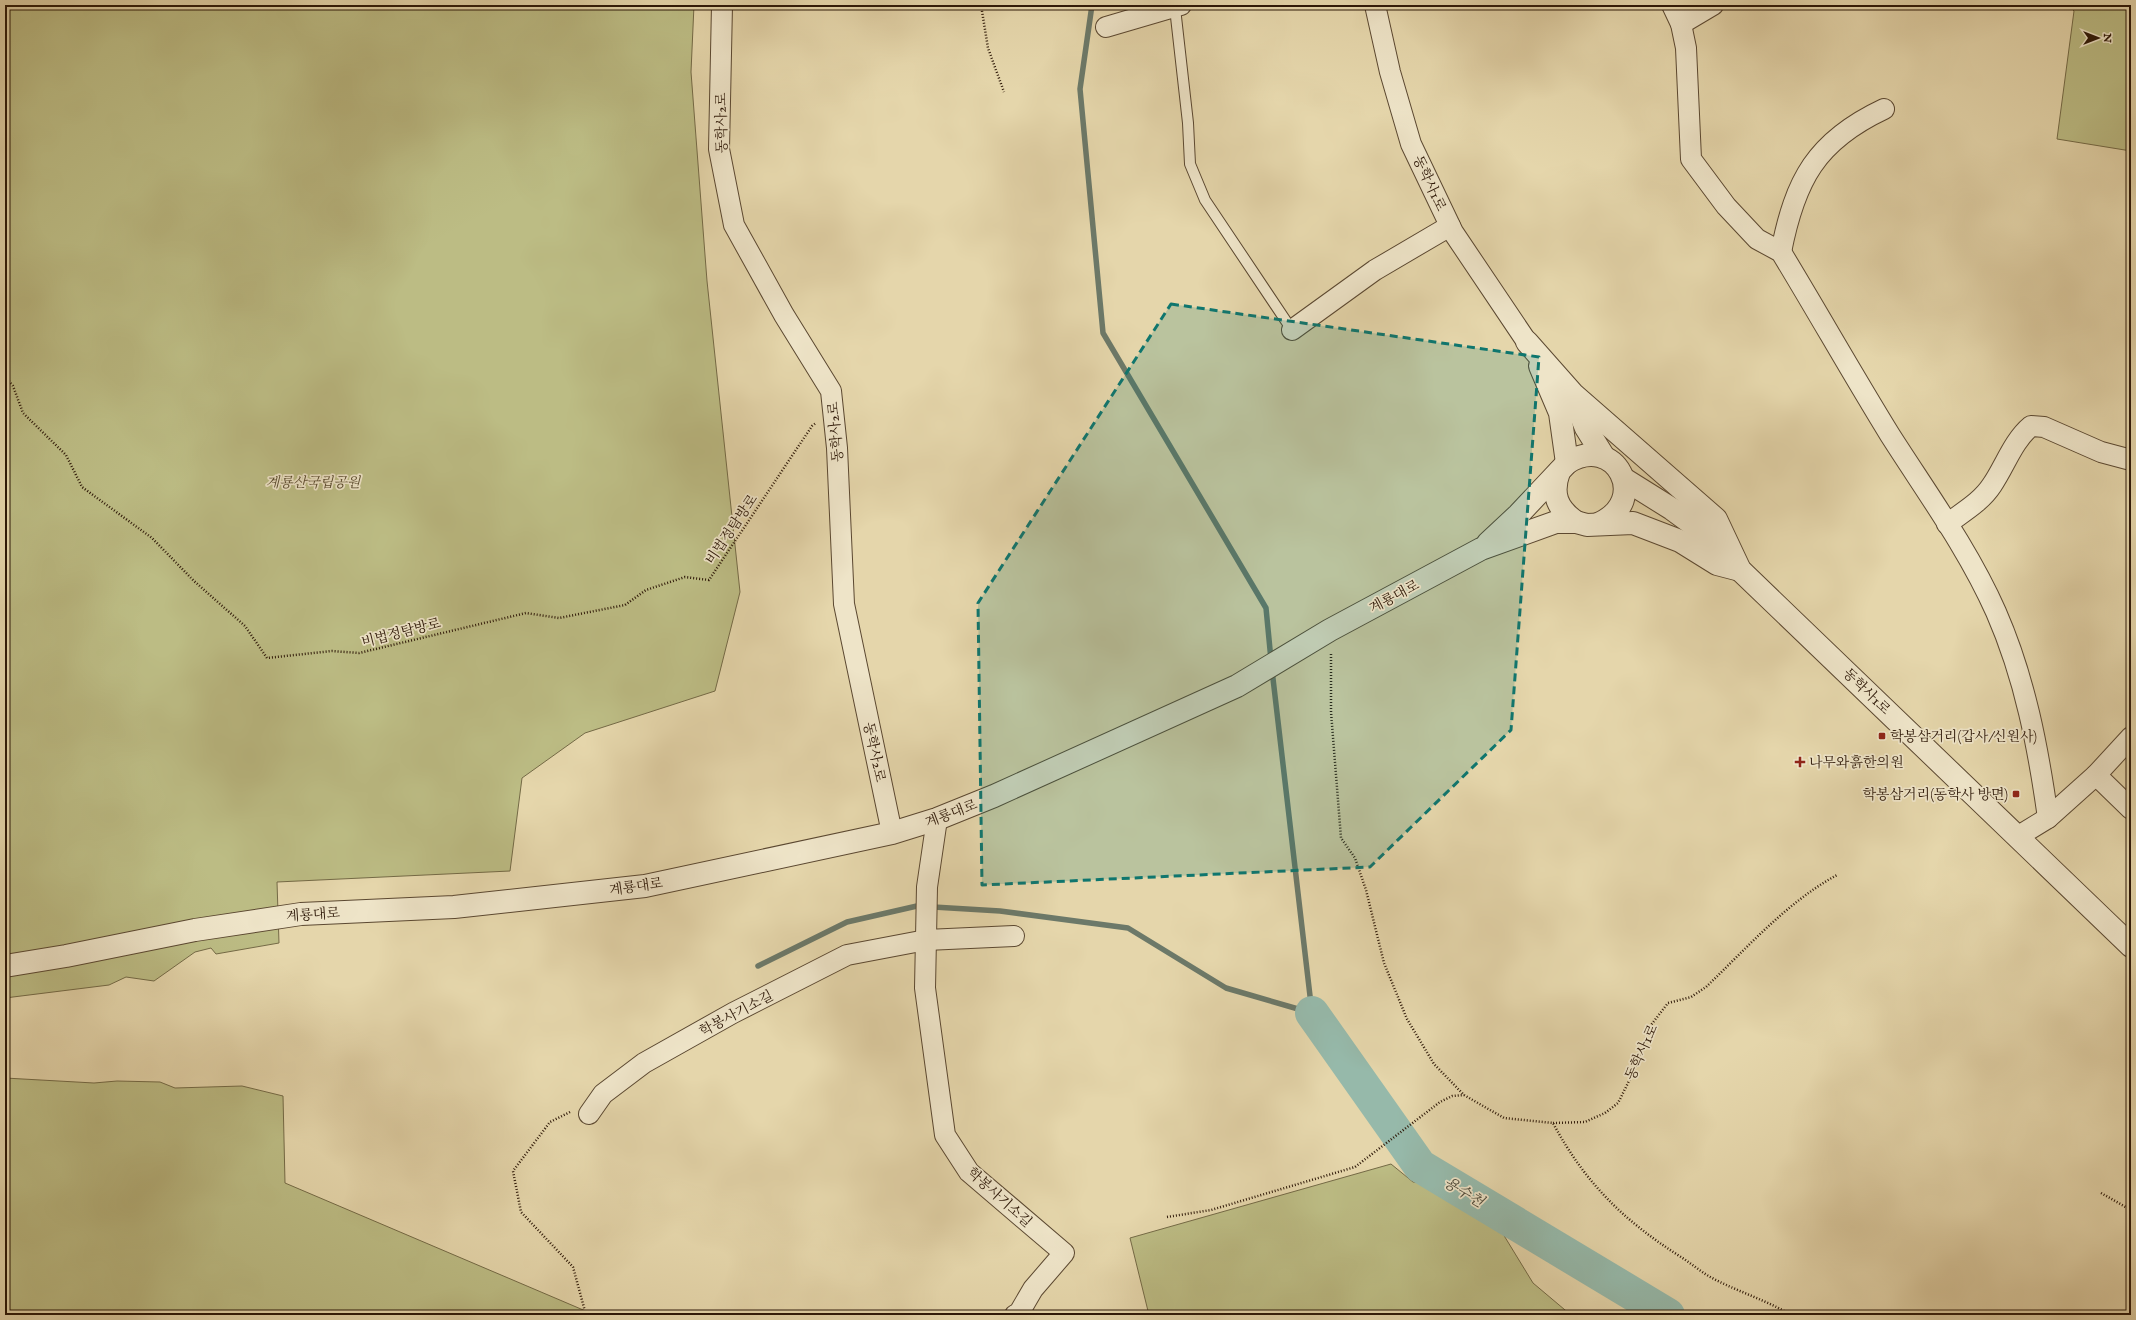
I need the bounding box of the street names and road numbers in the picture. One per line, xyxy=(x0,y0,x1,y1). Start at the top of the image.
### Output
street label: 동학사2로 xyxy=(712,92,732,153)
street label: 동학사1로 xyxy=(1408,153,1450,215)
street label: 동학사2로 xyxy=(824,400,848,463)
street label: 비법정탐방로 xyxy=(702,491,762,568)
street label: 계룡대로 xyxy=(1366,576,1423,618)
street label: 비법정탐방로 xyxy=(360,614,443,652)
street label: 동학사1로 xyxy=(1839,665,1894,719)
street label: 동학사2로 xyxy=(859,721,889,784)
street label: 계룡대로 xyxy=(923,796,980,832)
street label: 계룡대로 xyxy=(608,874,665,900)
street label: 계룡대로 xyxy=(285,904,341,926)
street label: 학봉사기소길 xyxy=(696,987,777,1041)
street label: 동학사1로 xyxy=(1622,1021,1662,1083)
street label: 학봉사기소길 xyxy=(963,1164,1036,1232)

